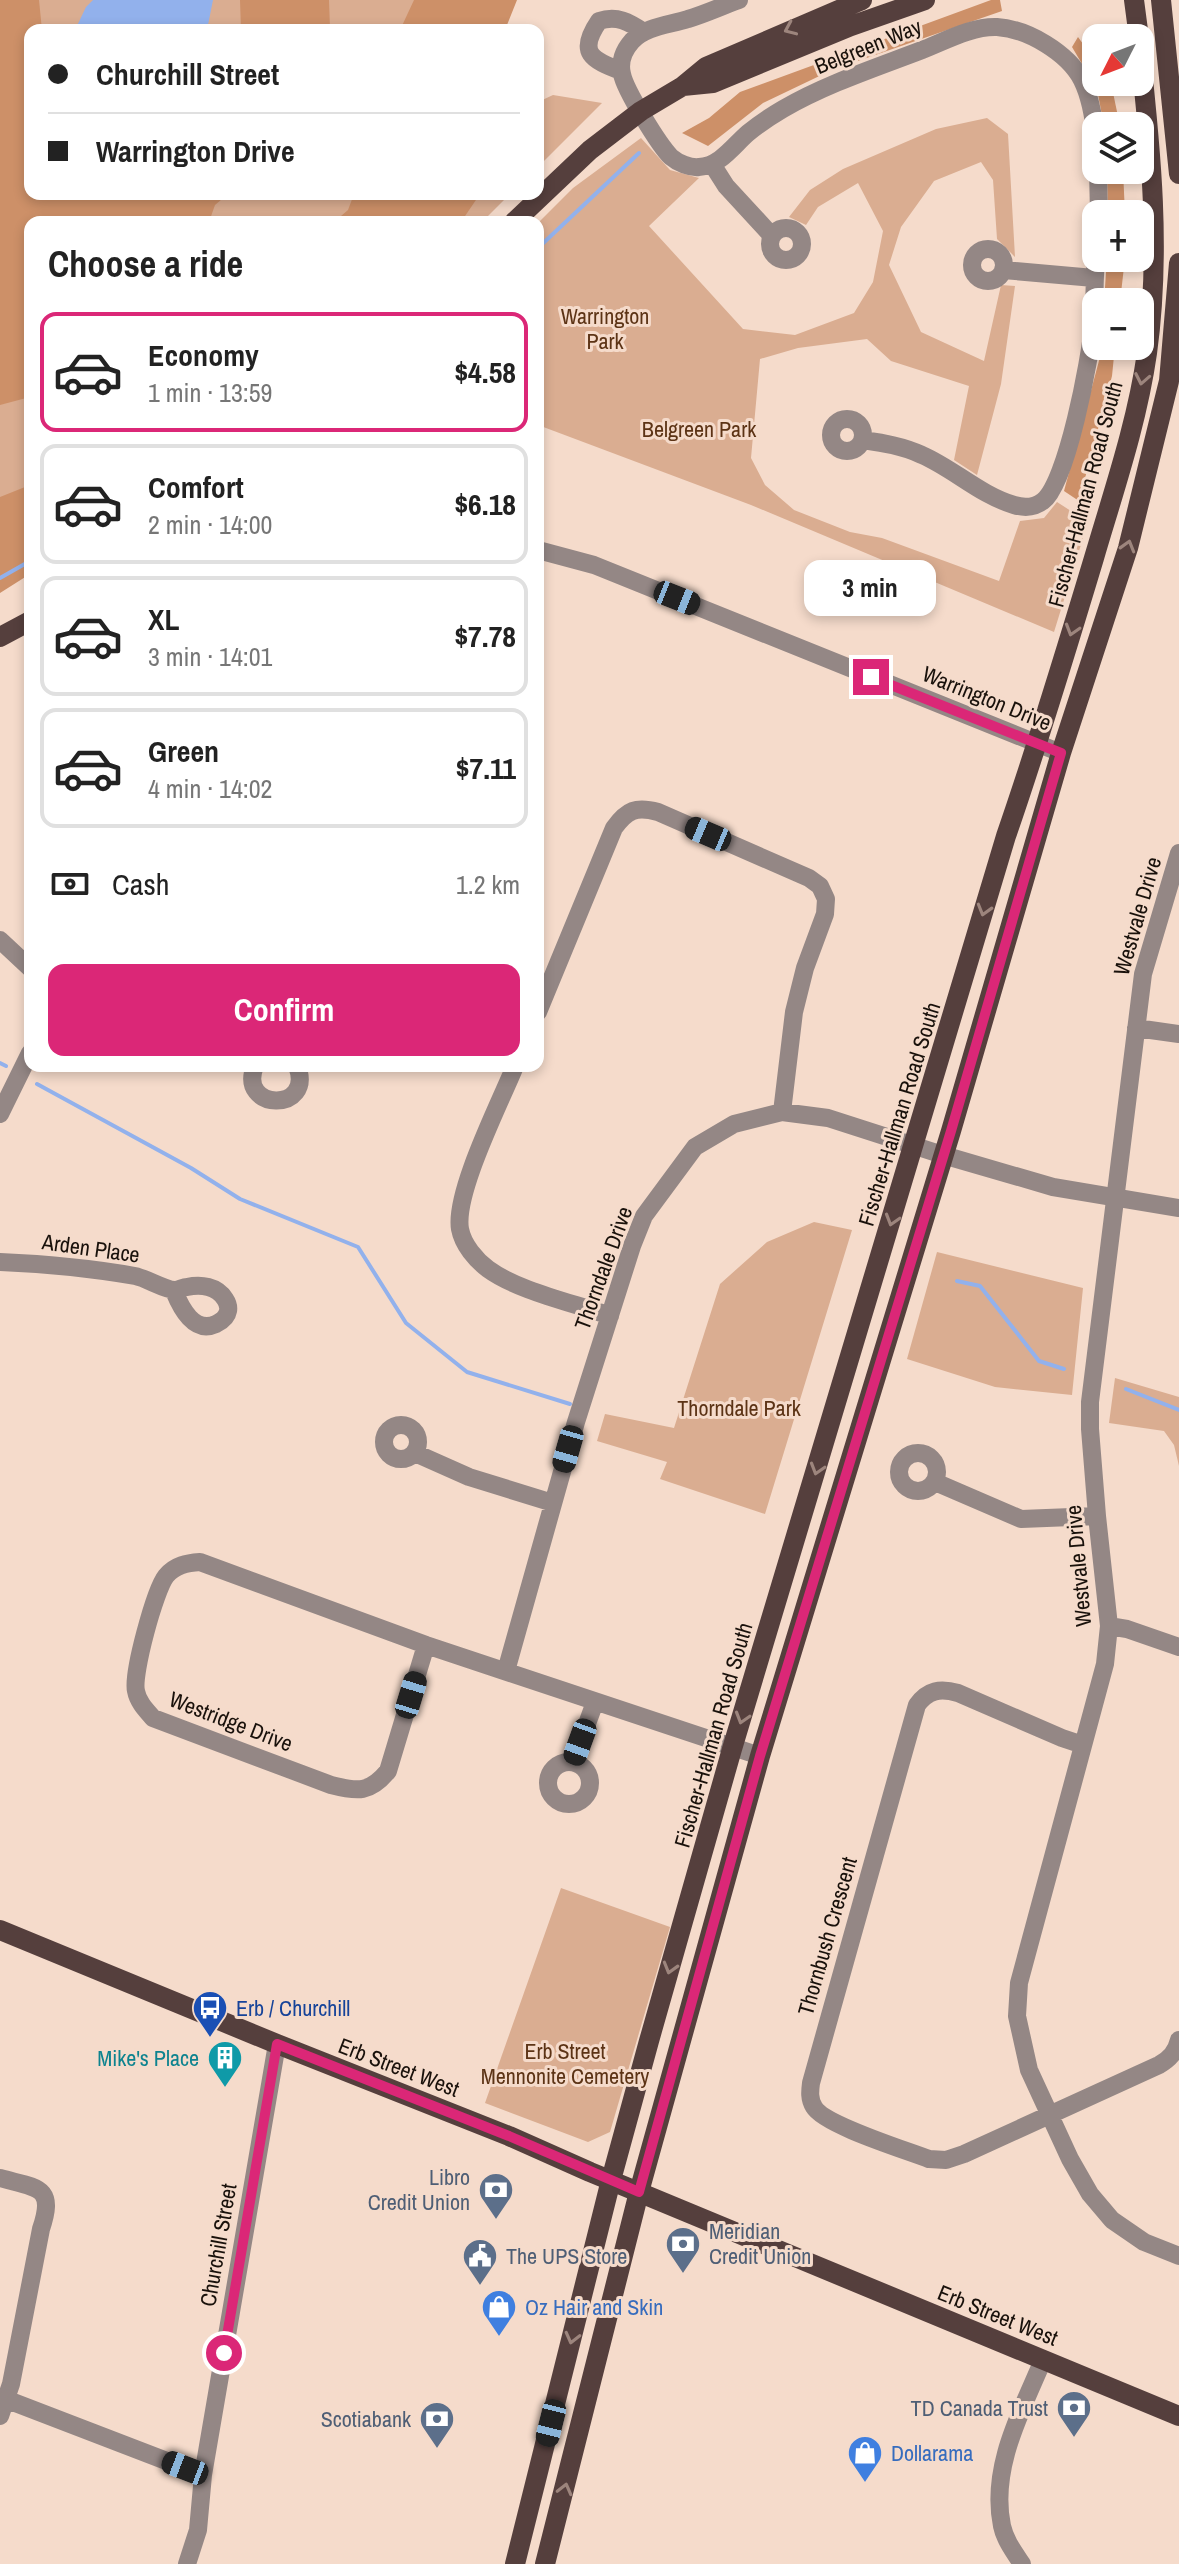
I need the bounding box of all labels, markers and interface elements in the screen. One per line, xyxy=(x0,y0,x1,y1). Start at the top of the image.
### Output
street label: Belgreen Way xyxy=(810,11,926,81)
one-way arrow xyxy=(784,20,798,36)
north arrow xyxy=(1082,24,1154,96)
map controls xyxy=(1082,24,1154,360)
text: Churchill Street xyxy=(96,54,279,94)
button: layers xyxy=(1082,112,1154,184)
text: Warrington Drive xyxy=(96,131,295,171)
button: + xyxy=(1082,200,1154,272)
text: Choose a ride xyxy=(48,240,243,288)
button: − xyxy=(1082,288,1154,360)
park label: Warrington Park xyxy=(561,301,649,356)
text: Economy xyxy=(148,335,259,375)
icon: car xyxy=(52,336,124,408)
text: $4.58 xyxy=(454,352,516,392)
one-way arrow xyxy=(1134,372,1151,386)
text: 1 min · 13:59 xyxy=(148,375,272,410)
street label: Fischer-Hallman Road South xyxy=(1040,378,1130,610)
park label: Belgreen Park xyxy=(642,414,757,444)
text: Comfort xyxy=(148,467,244,507)
icon: car xyxy=(52,468,124,540)
text: $6.18 xyxy=(454,484,516,524)
text: 2 min · 14:00 xyxy=(148,507,272,542)
one-way arrow xyxy=(1119,540,1135,554)
callout: 3 min xyxy=(805,561,937,617)
text: 3 min xyxy=(842,570,898,605)
car xyxy=(650,578,704,618)
text: XL xyxy=(148,599,179,639)
icon: car xyxy=(52,600,124,672)
text: $7.78 xyxy=(454,616,516,656)
one-way arrow xyxy=(1065,622,1081,636)
text: 3 min · 14:01 xyxy=(148,639,272,674)
street label: Warrington Drive xyxy=(918,658,1056,738)
route end xyxy=(853,659,889,695)
text: Green xyxy=(148,731,219,771)
icon: car xyxy=(52,732,124,804)
text: $7.11 xyxy=(456,748,516,788)
text: 4 min · 14:02 xyxy=(148,771,272,806)
car xyxy=(681,814,735,854)
street label: Westvale Drive xyxy=(1106,853,1168,979)
icon: cash xyxy=(48,862,92,906)
text: Cash xyxy=(112,864,169,904)
text: 1.2 km xyxy=(456,867,520,902)
one-way arrow xyxy=(977,903,993,917)
button: Confirm xyxy=(48,964,520,1056)
street label: Fischer-Hallman Road South xyxy=(851,998,947,1230)
street label: Thorndale Drive xyxy=(567,1202,639,1334)
one-way arrow xyxy=(885,1212,901,1226)
street label: Arden Place xyxy=(39,1226,142,1270)
park label: Thorndale Park xyxy=(677,1393,802,1423)
car xyxy=(550,1423,586,1475)
one-way arrow xyxy=(810,1461,826,1475)
street label: Westvale Drive xyxy=(1058,1504,1098,1628)
street label: Fischer-Hallman Road South xyxy=(667,1619,759,1851)
car xyxy=(393,1669,429,1721)
street label: Westridge Drive xyxy=(165,1684,297,1758)
one-way arrow xyxy=(735,1710,751,1724)
car xyxy=(561,1715,599,1769)
street label: Thornbush Crescent xyxy=(790,1853,864,2019)
one-way arrow xyxy=(663,1960,679,1974)
bus stop icon: Erb / Churchill xyxy=(191,1989,229,2039)
place label: Erb / Churchill xyxy=(236,1993,350,2023)
street label: Erb Street West xyxy=(334,2030,464,2104)
park label: Erb Street Mennonite Cemetery xyxy=(481,2036,649,2091)
building icon: Mike's Place xyxy=(206,2039,244,2089)
place label: Mike's Place xyxy=(97,2043,199,2073)
place label: Libro Credit Union xyxy=(368,2162,470,2217)
bank icon: Libro Credit Union xyxy=(477,2171,515,2221)
street label: Churchill Street xyxy=(192,2181,244,2309)
place label: Meridian Credit Union xyxy=(709,2216,811,2271)
bank icon: Meridian Credit Union xyxy=(664,2225,702,2275)
public building icon: The UPS Store xyxy=(461,2237,499,2287)
place label: The UPS Store xyxy=(506,2241,627,2271)
street label: Erb Street West xyxy=(933,2277,1063,2353)
shop icon: Oz Hair and Skin xyxy=(480,2288,518,2338)
place label: Oz Hair and Skin xyxy=(525,2292,663,2322)
one-way arrow xyxy=(564,2330,581,2344)
route start xyxy=(206,2335,242,2371)
bank icon: TD Canada Trust xyxy=(1055,2389,1093,2439)
place label: TD Canada Trust xyxy=(911,2393,1048,2423)
car xyxy=(534,2397,568,2449)
bank icon: Scotiabank xyxy=(418,2400,456,2450)
place label: Scotiabank xyxy=(321,2404,412,2434)
shop icon: Dollarama xyxy=(846,2434,884,2484)
place label: Dollarama xyxy=(891,2438,973,2468)
car xyxy=(158,2448,212,2488)
one-way arrow xyxy=(556,2482,573,2496)

